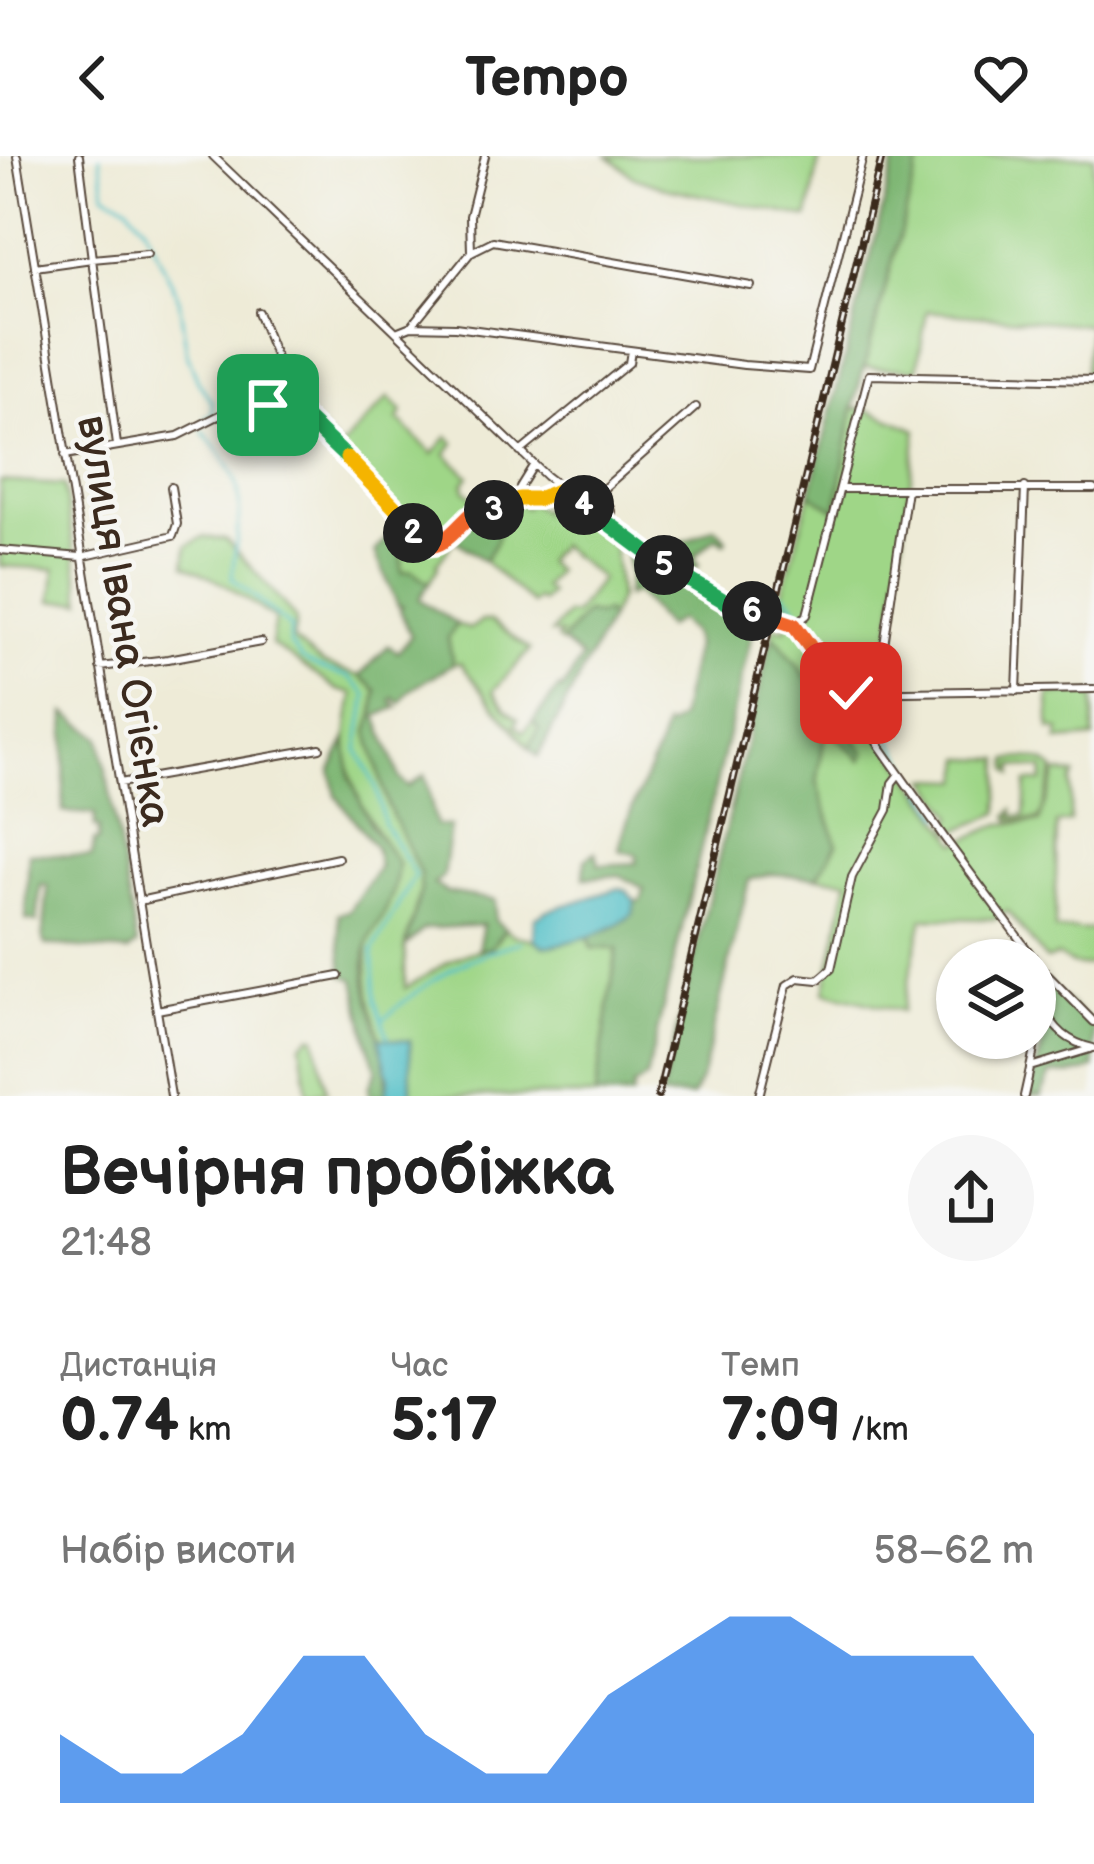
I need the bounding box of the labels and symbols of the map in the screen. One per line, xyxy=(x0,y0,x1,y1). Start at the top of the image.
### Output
pin xyxy=(217,354,319,456)
street label: вулиця Івана Огієнка xyxy=(65,412,181,830)
pin: 4 xyxy=(554,475,614,535)
pin: 3 xyxy=(464,480,524,540)
pin: 2 xyxy=(383,503,443,563)
pin: 5 xyxy=(634,535,694,595)
pin: 6 xyxy=(722,581,782,641)
pin xyxy=(800,642,902,744)

